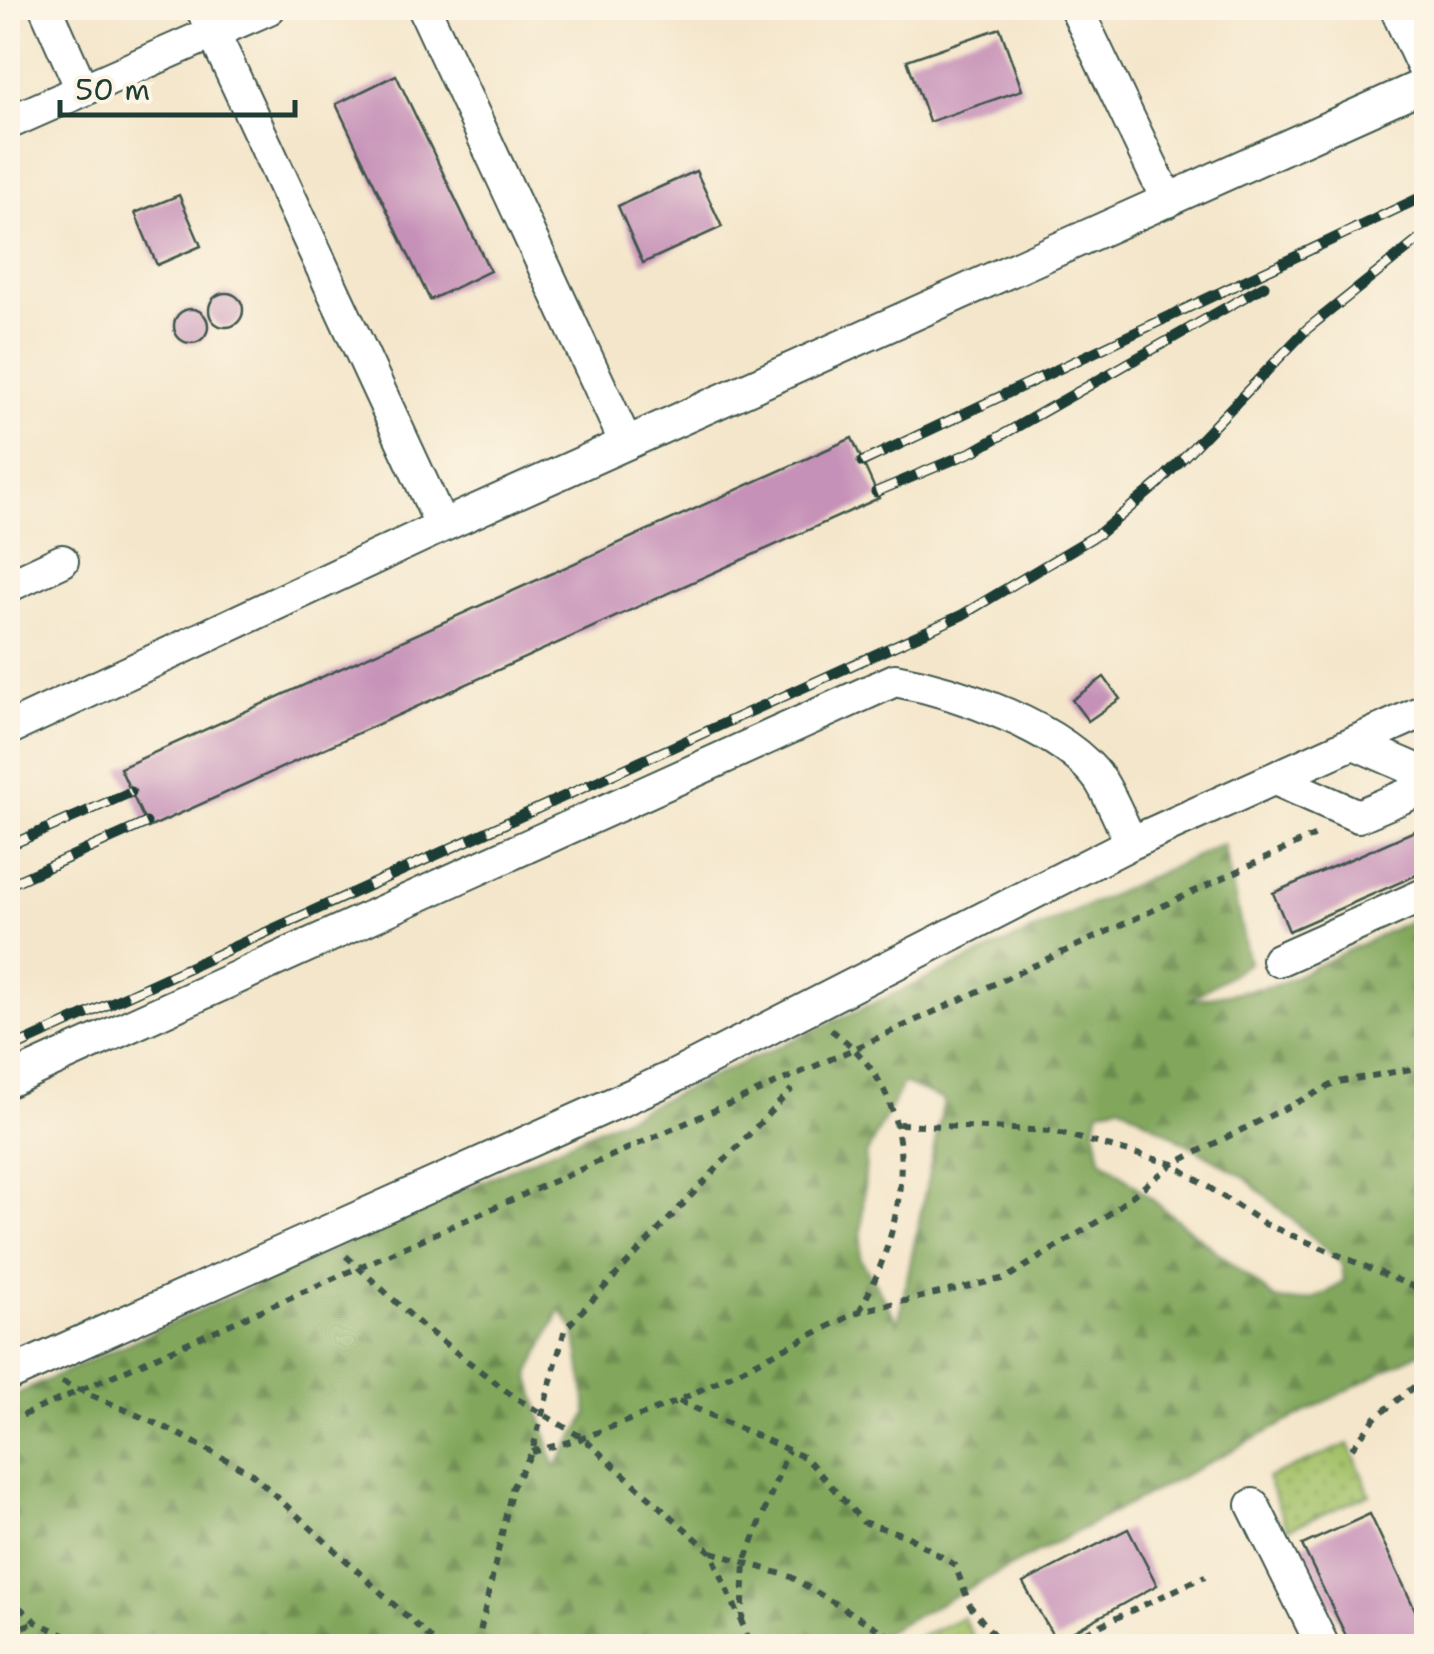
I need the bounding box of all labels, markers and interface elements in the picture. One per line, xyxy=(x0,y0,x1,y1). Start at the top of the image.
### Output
scale bar xyxy=(60,55,295,117)
text: 50 m xyxy=(75,69,150,110)

